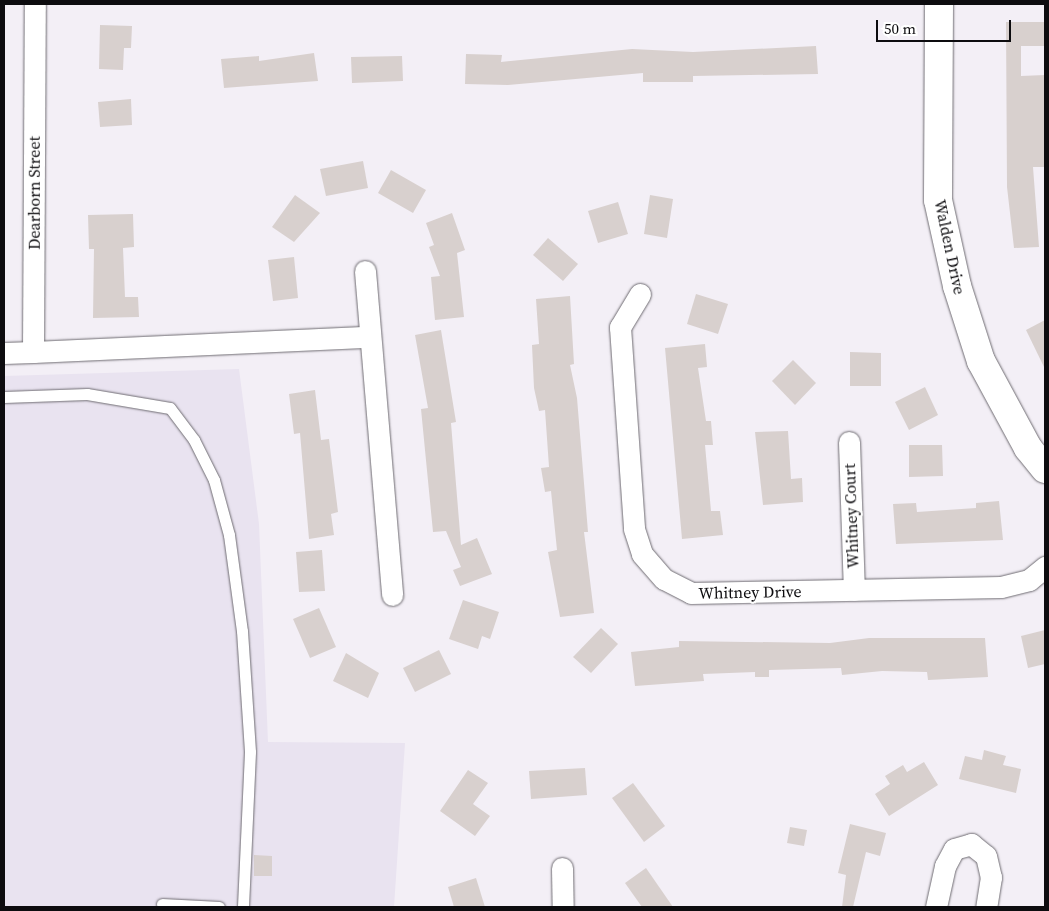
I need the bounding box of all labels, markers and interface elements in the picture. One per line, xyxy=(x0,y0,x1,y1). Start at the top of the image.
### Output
scale bar xyxy=(879,10,1014,42)
text: 50 m xyxy=(884,18,916,39)
street label: Dearborn Street xyxy=(24,136,44,250)
street label: Walden Drive xyxy=(931,198,969,296)
street label: Whitney Court xyxy=(840,463,862,569)
street label: Whitney Drive xyxy=(698,582,802,602)

